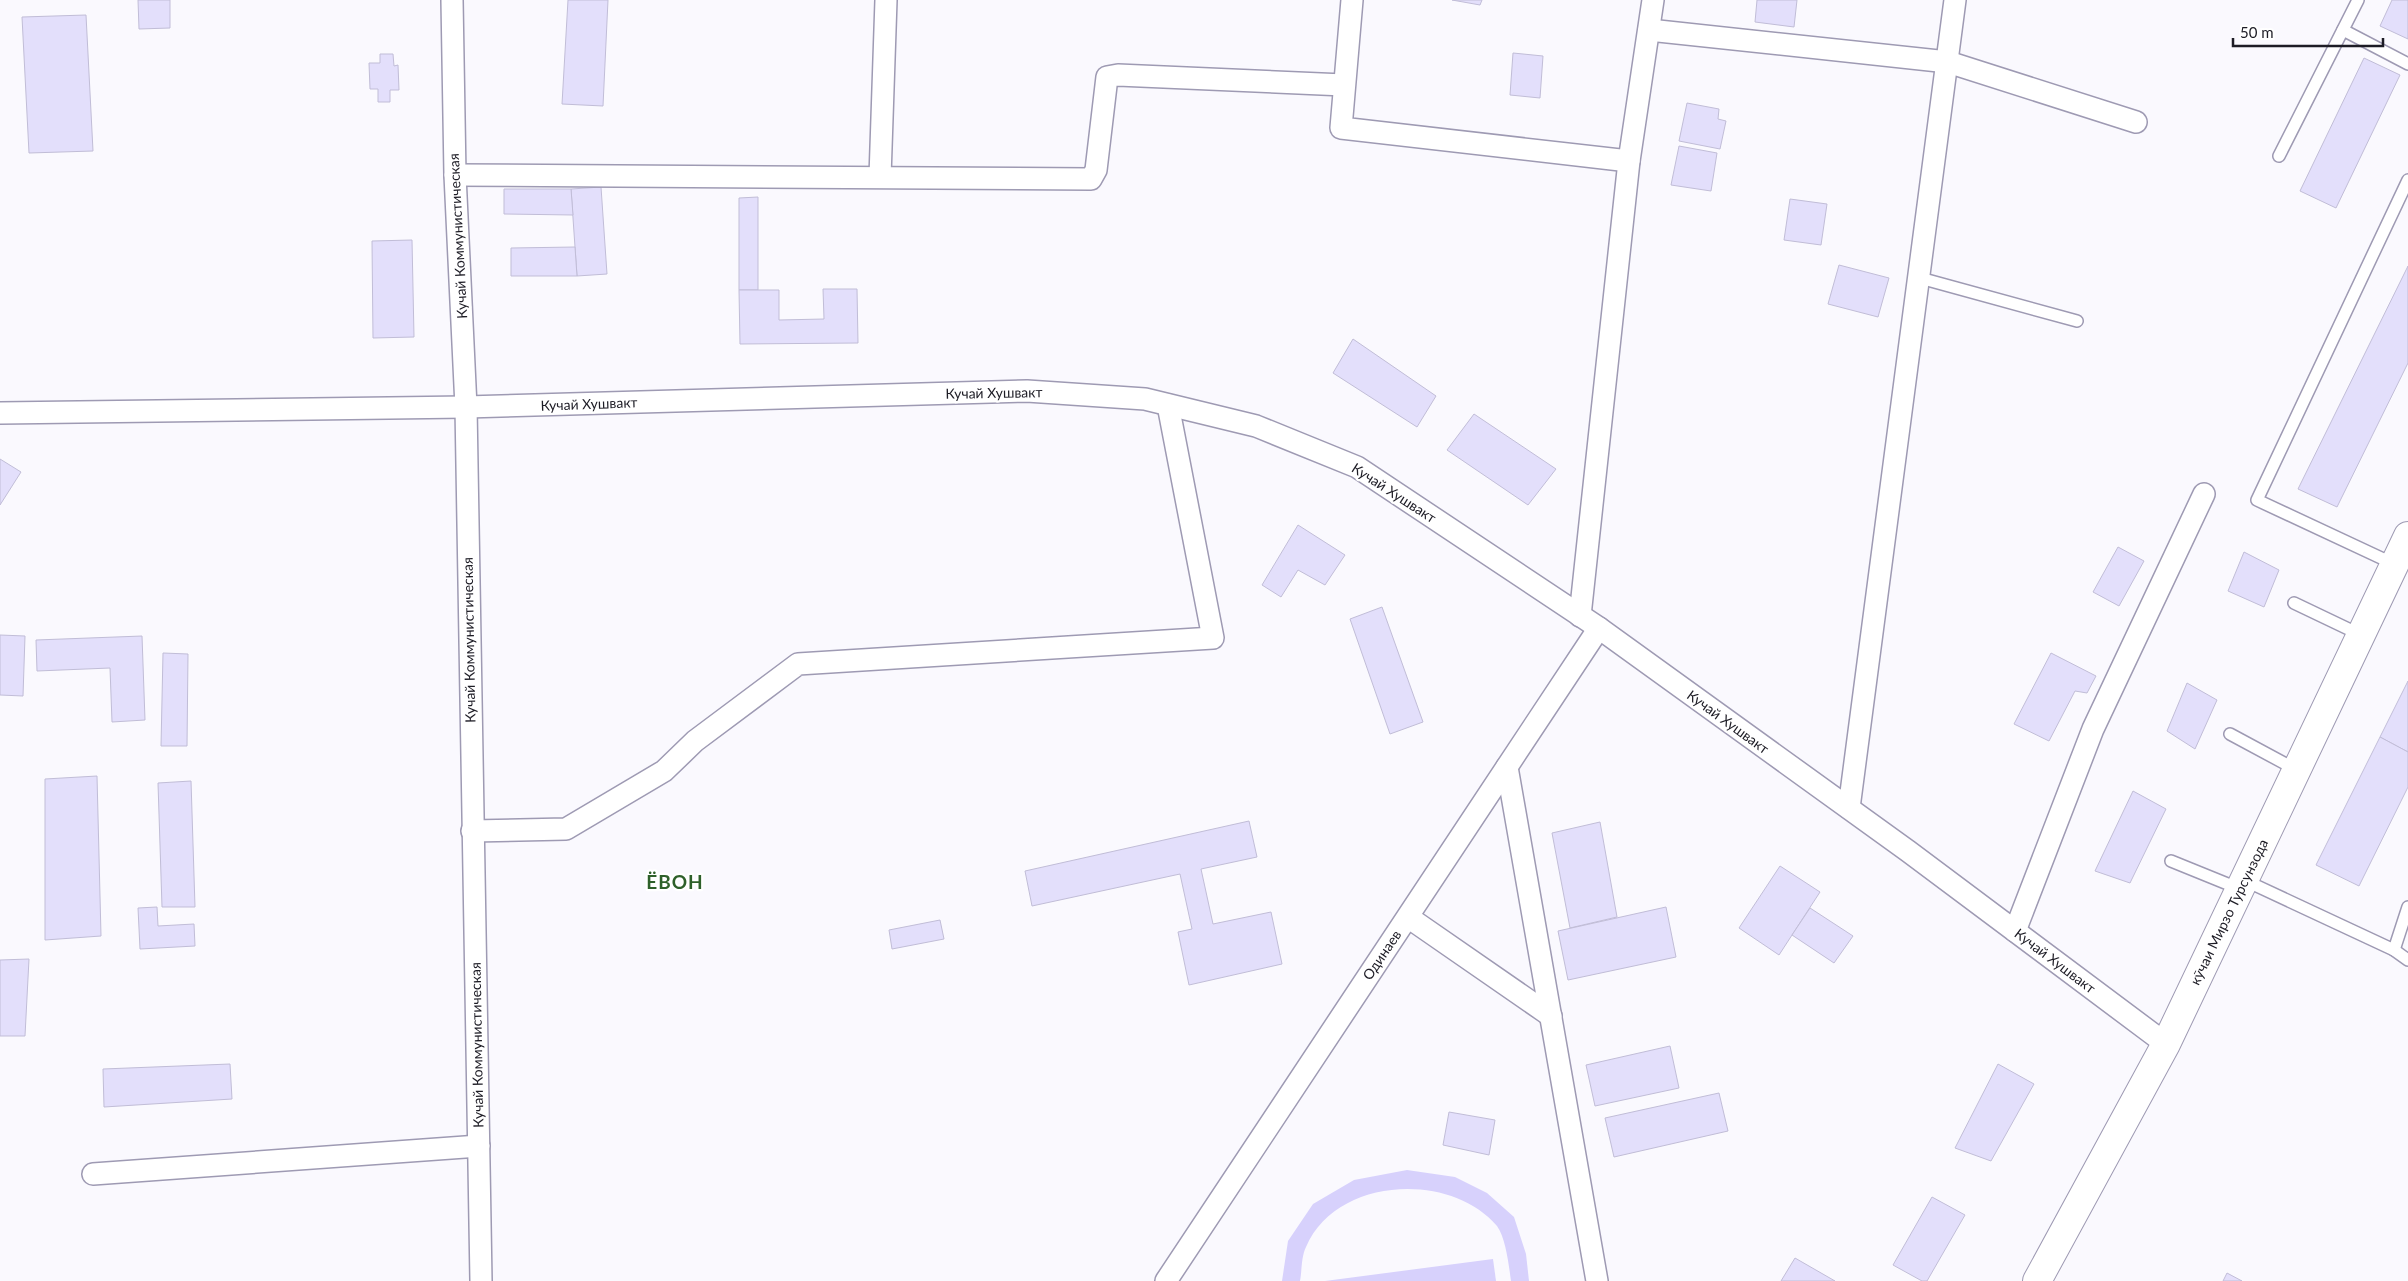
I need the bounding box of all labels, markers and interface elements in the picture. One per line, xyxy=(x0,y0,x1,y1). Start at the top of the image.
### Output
scale bar xyxy=(2233,15,2383,47)
text: 50 m xyxy=(2240,23,2274,41)
street label: Кучай Коммунистическая xyxy=(445,153,470,319)
street label: Кучай Хушвакт xyxy=(945,383,1043,402)
street label: Кучай Хушвакт xyxy=(540,393,638,414)
street label: Кучай Хушвакт xyxy=(1349,459,1440,526)
street label: Кучай Коммунистическая xyxy=(459,557,478,723)
street label: Кучай Хушвакт xyxy=(1684,686,1773,757)
street label: кӯчаи Мирзо Турсунзода xyxy=(2186,836,2271,988)
district label: ЁВОН xyxy=(646,870,704,893)
street label: Кучай Хушвакт xyxy=(2011,925,2099,997)
street label: Одинаев xyxy=(1359,927,1404,983)
street label: Кучай Коммунистическая xyxy=(467,962,486,1128)

